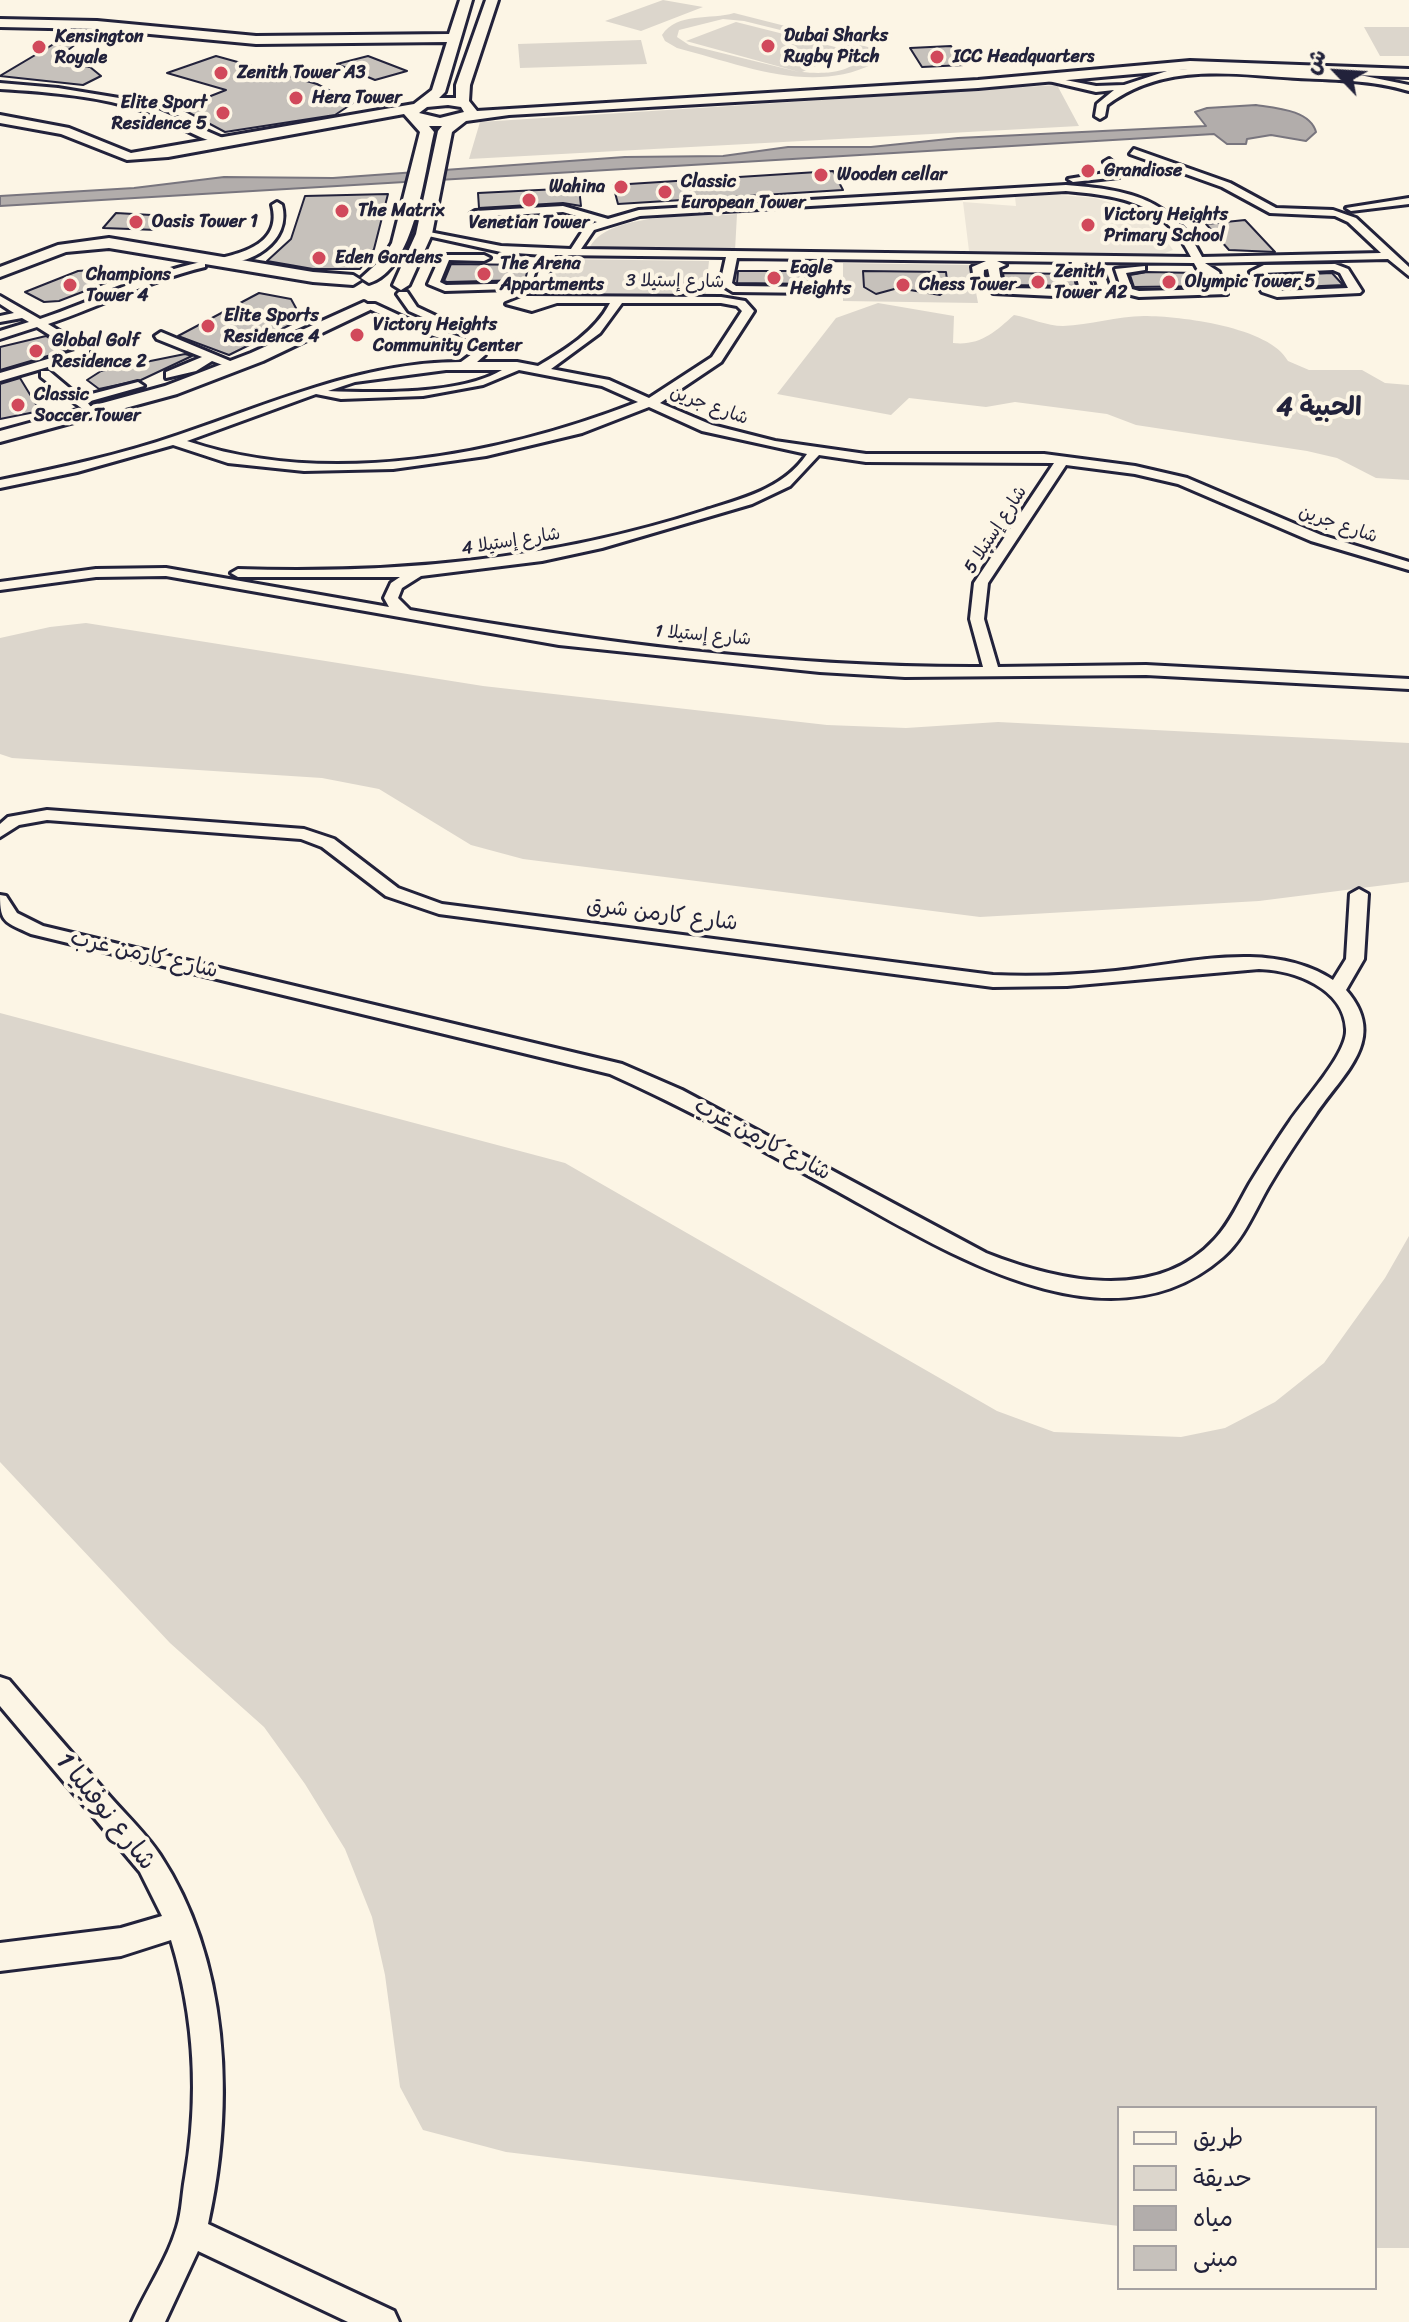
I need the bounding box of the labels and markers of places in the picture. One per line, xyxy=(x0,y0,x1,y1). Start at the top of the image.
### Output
place label: Dubai Sharks Rugby Pitch xyxy=(784,25,888,68)
place label: Kensington Royale xyxy=(55,26,144,68)
marker: Dubai Sharks Rugby Pitch xyxy=(759,37,777,55)
marker: Kensington Royale xyxy=(30,38,48,56)
place label: ICC Headquarters xyxy=(953,46,1094,68)
marker: ICC Headquarters xyxy=(928,48,946,66)
place label: Zenith Tower A3 xyxy=(237,62,366,84)
marker: Zenith Tower A3 xyxy=(212,64,230,82)
place label: Hera Tower xyxy=(312,87,402,109)
marker: Hera Tower xyxy=(287,89,305,107)
place label: Elite Sport Residence 5 xyxy=(112,92,207,134)
marker: Elite Sport Residence 5 xyxy=(214,104,232,122)
place label: Grandiose xyxy=(1104,160,1182,182)
marker: Grandiose xyxy=(1079,162,1097,180)
place label: Wooden cellar xyxy=(837,164,947,186)
marker: Wooden cellar xyxy=(812,166,830,184)
place label: Classic European Tower xyxy=(681,171,805,214)
place label: Wahina xyxy=(549,176,605,198)
marker: Wahina xyxy=(612,178,630,196)
marker: Classic European Tower xyxy=(656,183,674,201)
marker: Venetian Tower xyxy=(520,191,538,209)
place label: The Matrix xyxy=(358,200,445,222)
marker: The Matrix xyxy=(333,202,351,220)
place label: Victory Heights Primary School xyxy=(1104,204,1228,246)
place label: Oasis Tower 1 xyxy=(152,211,258,233)
place label: Venetian Tower xyxy=(469,212,589,234)
marker: Oasis Tower 1 xyxy=(127,213,145,231)
marker: Victory Heights Primary School xyxy=(1079,216,1097,234)
place label: Eden Gardens xyxy=(335,247,443,269)
marker: Eden Gardens xyxy=(310,249,328,267)
place label: The Arena Appartments xyxy=(500,253,604,296)
place label: Eagle Heights xyxy=(790,257,851,300)
place label: Zenith Tower A2 xyxy=(1054,261,1127,304)
place label: Champions Tower 4 xyxy=(86,264,171,306)
marker: The Arena Appartments xyxy=(475,265,493,283)
marker: Eagle Heights xyxy=(765,269,783,287)
place label: Olympic Tower 5 xyxy=(1185,271,1315,293)
marker: Zenith Tower A2 xyxy=(1029,273,1047,291)
marker: Olympic Tower 5 xyxy=(1160,273,1178,291)
place label: Chess Tower xyxy=(919,274,1016,296)
marker: Champions Tower 4 xyxy=(61,276,79,294)
marker: Chess Tower xyxy=(894,276,912,294)
place label: Elite Sports Residence 4 xyxy=(224,305,320,348)
place label: Victory Heights Community Center xyxy=(373,314,522,356)
marker: Elite Sports Residence 4 xyxy=(199,317,217,335)
marker: Victory Heights Community Center xyxy=(348,326,366,344)
place label: Global Golf Residence 2 xyxy=(52,330,147,372)
marker: Global Golf Residence 2 xyxy=(27,342,45,360)
place label: Classic Soccer Tower xyxy=(34,384,140,426)
marker: Classic Soccer Tower xyxy=(9,396,27,414)

